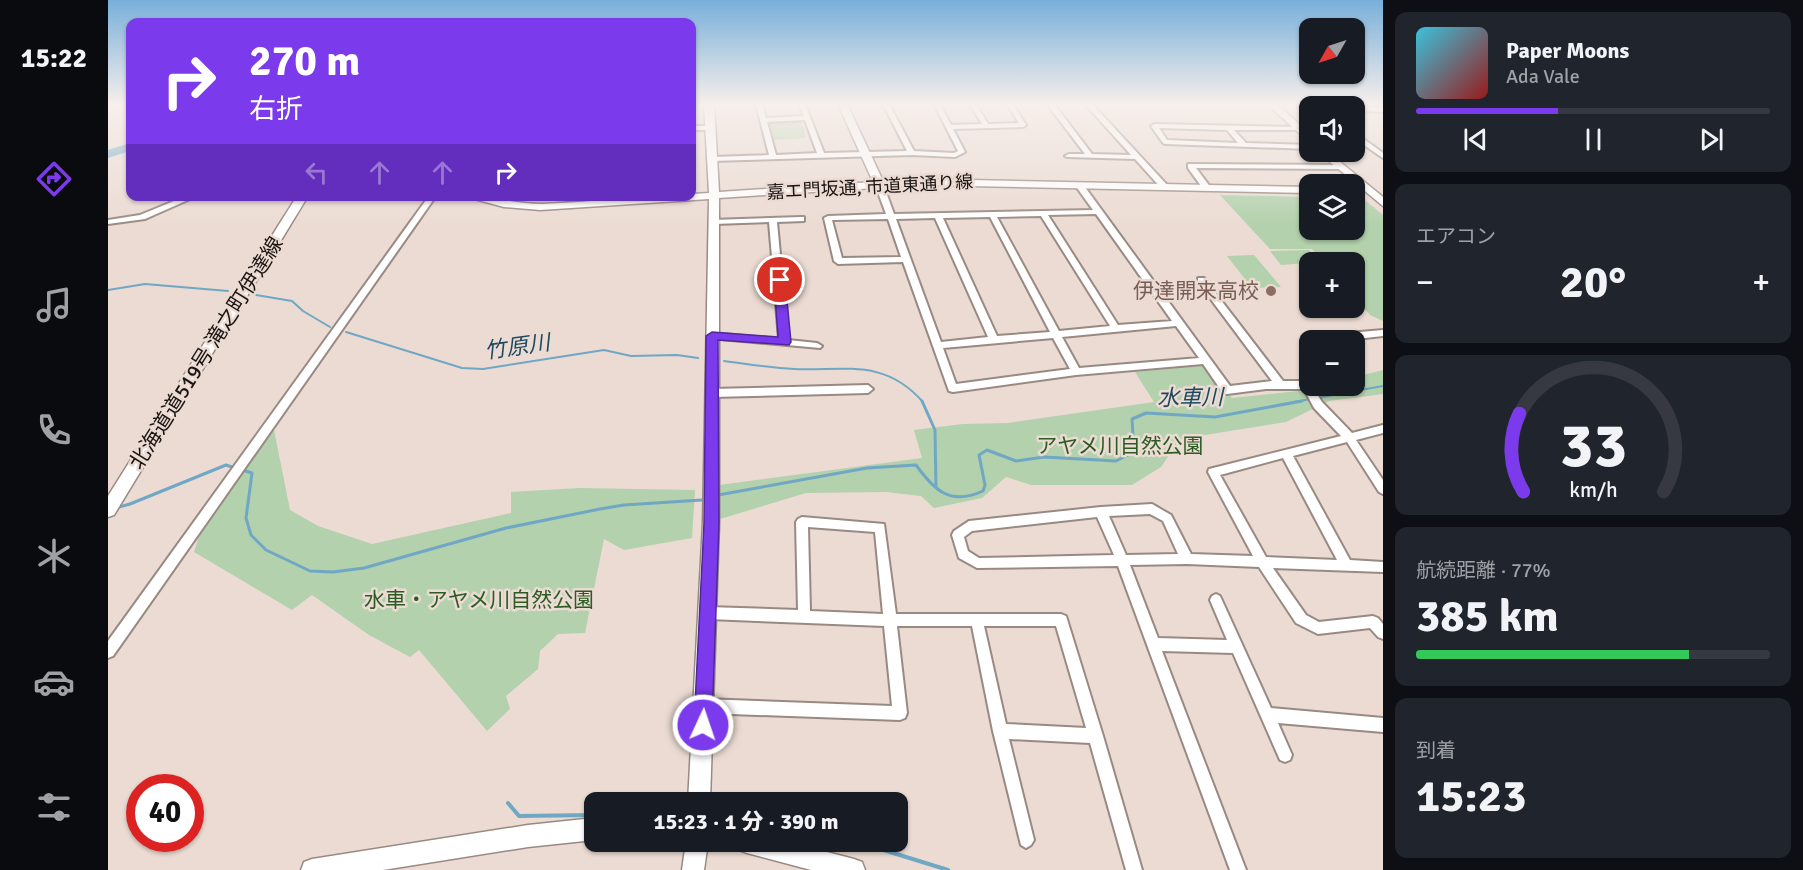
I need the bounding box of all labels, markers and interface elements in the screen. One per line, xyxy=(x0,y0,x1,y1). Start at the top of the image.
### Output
north arrow xyxy=(1299,18,1365,84)
map controls xyxy=(1299,18,1365,396)
text: 270 m xyxy=(249,36,360,87)
text: Paper Moons xyxy=(1506,37,1629,64)
text: 15:22 xyxy=(21,42,87,75)
icon: right xyxy=(150,42,228,120)
text: Ada Vale xyxy=(1506,64,1580,89)
text: 右折 xyxy=(249,93,303,126)
button: sound xyxy=(1299,96,1365,162)
icon: previous xyxy=(1459,123,1492,156)
icon: pause xyxy=(1577,123,1610,156)
icon: next xyxy=(1695,123,1728,156)
icon: left xyxy=(300,156,333,189)
icon: ahead xyxy=(363,156,396,189)
icon: ahead xyxy=(426,156,459,189)
icon: right xyxy=(489,156,522,189)
icon: directions xyxy=(33,158,75,200)
street label: 嘉エ門坂通, 市道東通り線 xyxy=(766,171,974,203)
button: layers xyxy=(1299,174,1365,240)
text: エアコン xyxy=(1416,224,1496,249)
street label: 北海道道519号 滝之町伊達線 xyxy=(124,232,288,474)
button: + xyxy=(1299,252,1365,318)
pin xyxy=(754,254,805,305)
text: 20° xyxy=(1560,255,1626,310)
text: − xyxy=(1416,262,1434,303)
text: + xyxy=(1752,262,1770,303)
icon: arrive xyxy=(763,263,796,296)
place label: 伊達開来高校 xyxy=(1133,278,1259,304)
icon: music xyxy=(33,284,75,326)
marker: 伊達開来高校 xyxy=(1264,284,1278,298)
water label: 竹原川 xyxy=(483,328,554,364)
button: − xyxy=(1299,330,1365,396)
water label: 水車川 xyxy=(1157,383,1225,412)
text: 33 xyxy=(1559,407,1627,484)
icon: phone xyxy=(33,409,75,451)
park label: アヤメ川自然公園 xyxy=(1036,433,1204,459)
text: km/h xyxy=(1569,477,1617,503)
icon: climate xyxy=(33,535,75,577)
text: 航続距離 · 77% xyxy=(1416,558,1551,583)
park label: 水車・アヤメ川自然公園 xyxy=(364,587,594,613)
text: 385 km xyxy=(1416,589,1559,644)
icon: car xyxy=(33,661,75,703)
position arrow xyxy=(671,693,735,757)
text: 到着 xyxy=(1416,738,1456,763)
text: 15:23 xyxy=(1416,769,1526,824)
speed limit sign: 40 xyxy=(126,774,204,852)
icon: filters xyxy=(33,786,75,828)
text: 15:23 · 1 分 · 390 m xyxy=(654,808,838,835)

